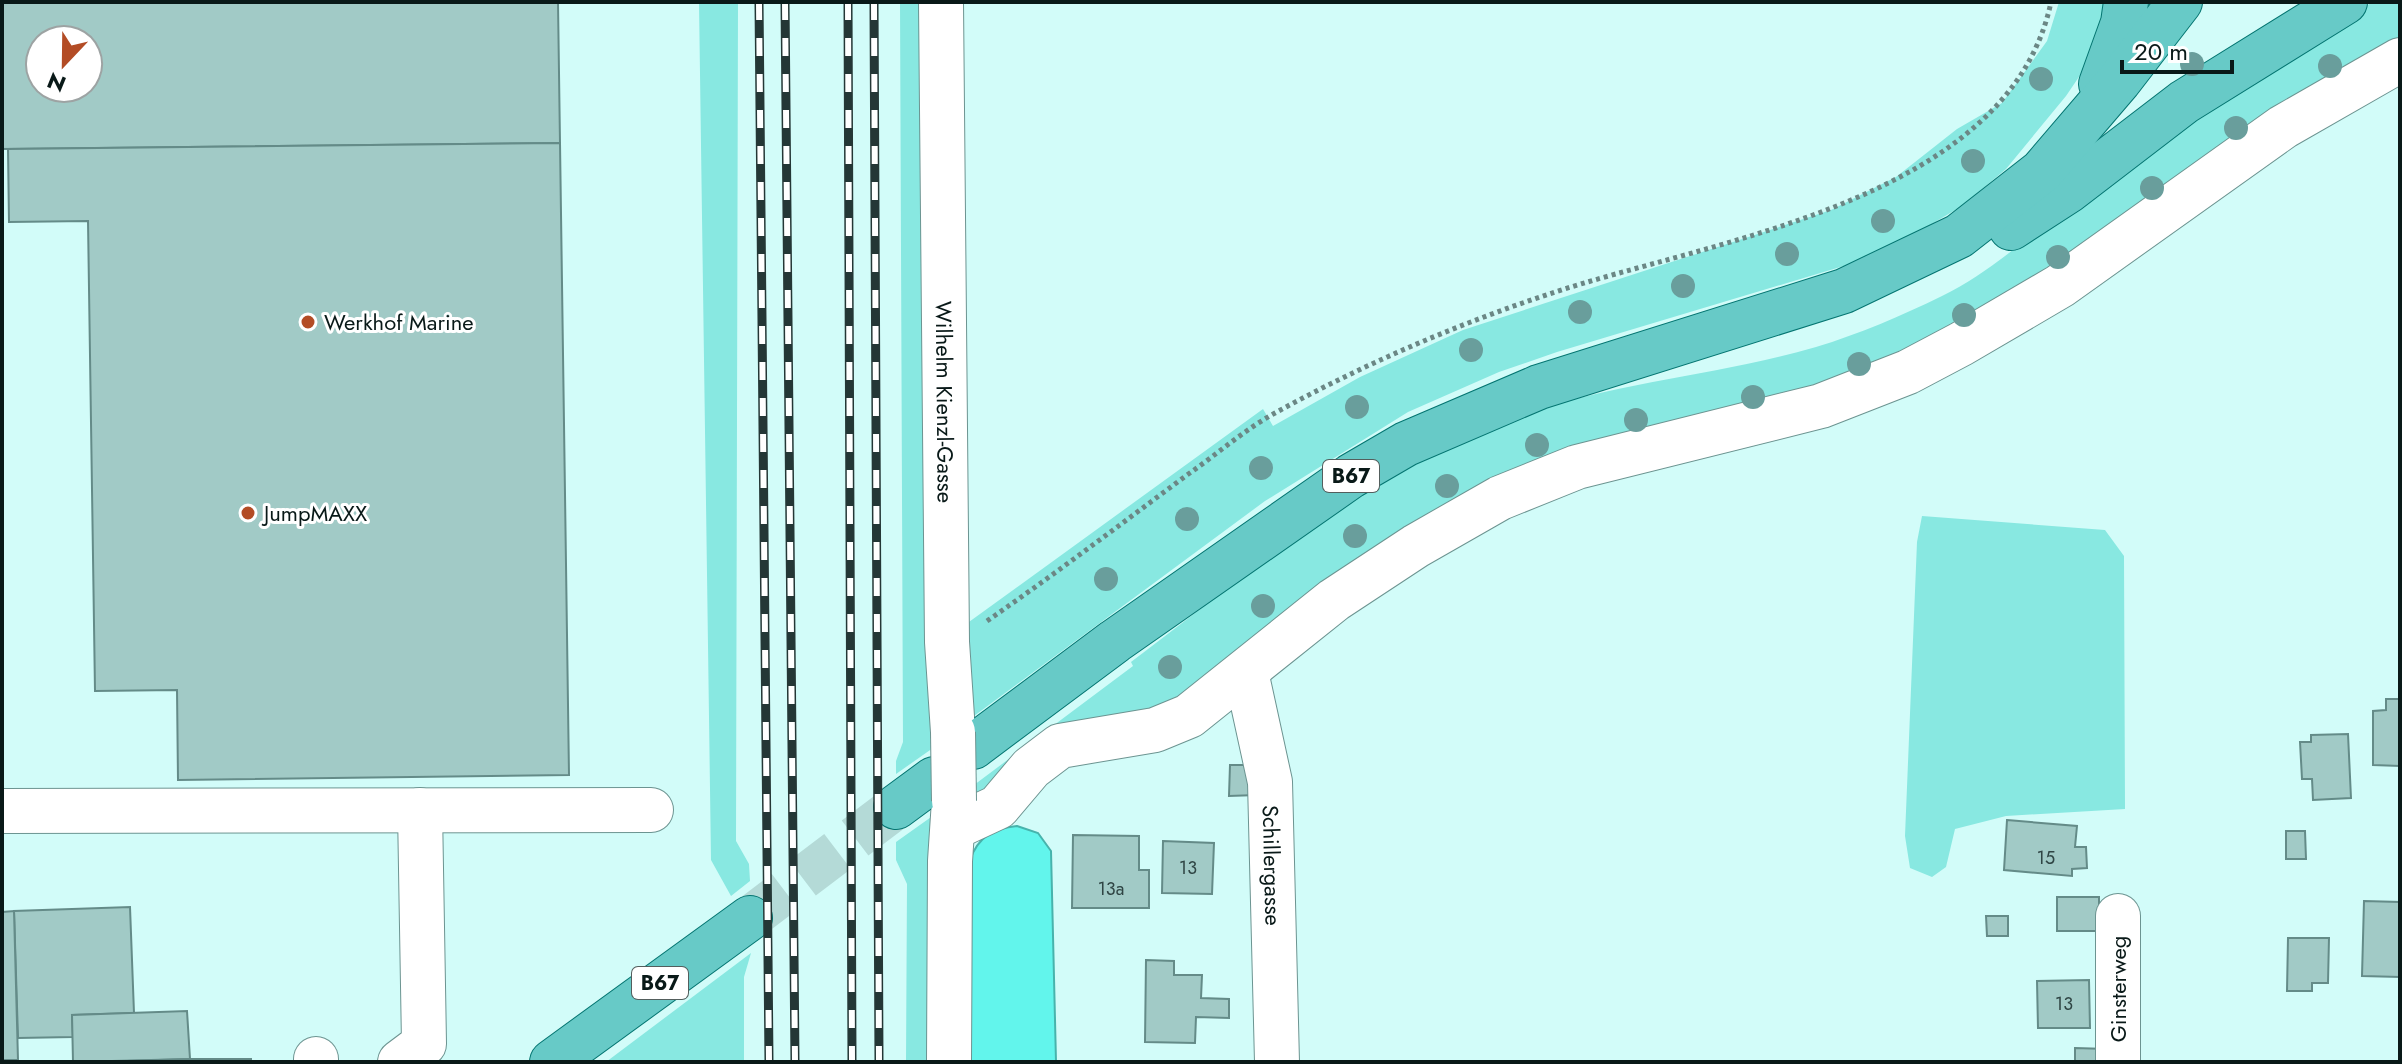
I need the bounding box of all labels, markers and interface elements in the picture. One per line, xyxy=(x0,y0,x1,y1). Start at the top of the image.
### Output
north arrow xyxy=(24,24,104,104)
scale bar xyxy=(2122,24,2232,74)
text: 20 m xyxy=(2134,34,2188,69)
text: N xyxy=(42,64,71,101)
street label: Wilhelm Kienzl-Gasse xyxy=(928,301,962,503)
place label: Werkhof Marine xyxy=(324,306,474,338)
marker: Werkhof Marine xyxy=(299,313,317,331)
road number: B67 xyxy=(1323,460,1379,492)
place label: JumpMAXX xyxy=(261,497,367,529)
marker: JumpMAXX xyxy=(239,504,257,522)
street label: Schillergasse xyxy=(1255,805,1290,926)
house number: 15 xyxy=(2037,845,2055,871)
house number: 13 xyxy=(1179,855,1197,881)
house number: 13a xyxy=(1098,876,1124,902)
street label: Ginsterweg xyxy=(2102,936,2134,1042)
road number: B67 xyxy=(632,967,688,999)
house number: 13 xyxy=(2055,991,2073,1017)

